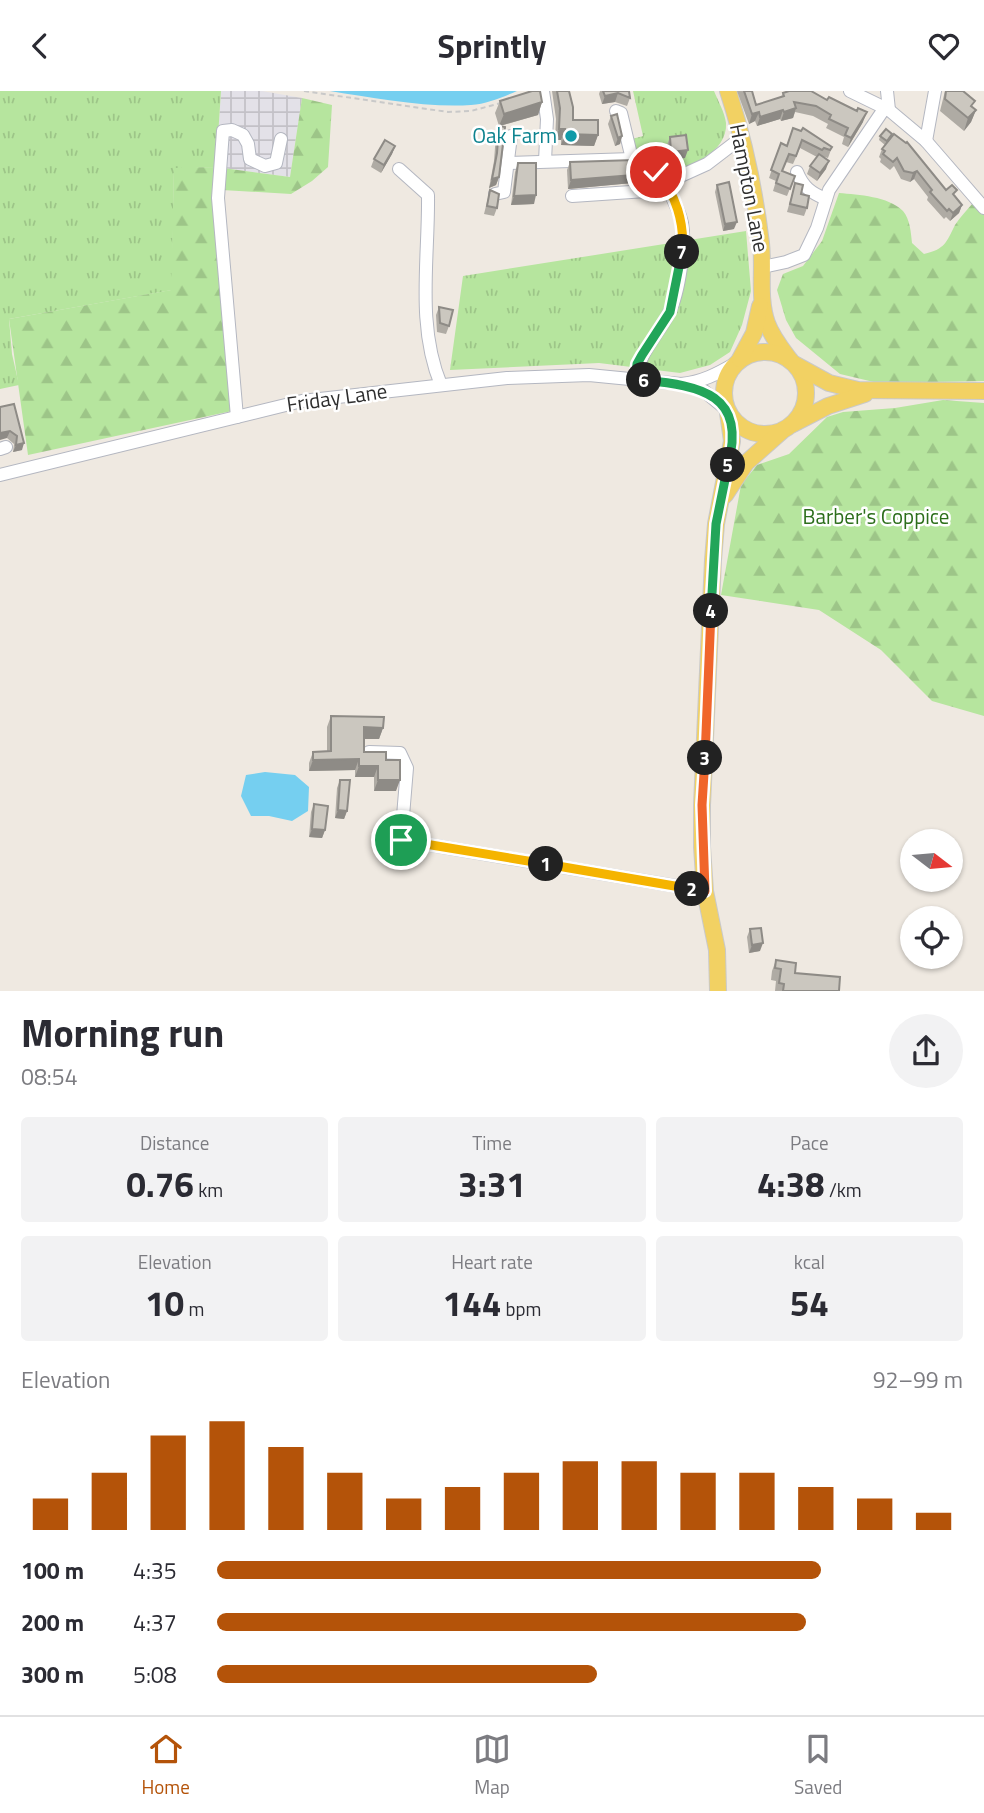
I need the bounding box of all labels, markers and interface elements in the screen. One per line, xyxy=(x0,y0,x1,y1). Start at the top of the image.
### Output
text: Sprintly xyxy=(438,22,546,70)
icon: back xyxy=(21,27,59,65)
icon: heart xyxy=(925,27,963,65)
place label: Oak Farm xyxy=(472,119,557,151)
street label: Hampton Lane xyxy=(722,121,778,255)
marker: Oak Farm xyxy=(563,128,579,144)
pin xyxy=(626,142,686,202)
icon: check xyxy=(637,153,675,191)
pin: 7 xyxy=(664,235,700,269)
text: 7 xyxy=(676,237,687,266)
pin: 6 xyxy=(626,363,662,397)
text: 6 xyxy=(638,365,649,394)
street label: Friday Lane xyxy=(285,374,389,420)
pin: 5 xyxy=(710,447,746,483)
text: 5 xyxy=(722,450,733,479)
park label: Barber's Coppice xyxy=(803,500,949,532)
pin: 4 xyxy=(694,594,728,629)
text: 4 xyxy=(705,596,716,625)
pin: 3 xyxy=(688,741,722,775)
text: 3 xyxy=(699,743,710,772)
pin xyxy=(371,810,431,870)
icon: arrive xyxy=(382,821,420,859)
north arrow xyxy=(900,829,962,893)
map controls xyxy=(900,829,963,969)
pin: 1 xyxy=(528,847,564,881)
text: 1 xyxy=(540,849,551,878)
pin: 2 xyxy=(674,871,710,907)
text: 2 xyxy=(686,874,697,903)
button: locate xyxy=(900,906,963,969)
text: Morning run xyxy=(21,1004,224,1062)
button: share xyxy=(889,1014,963,1088)
text: 08:54 xyxy=(21,1059,78,1094)
text: Distance xyxy=(140,1128,209,1157)
text: Time xyxy=(472,1128,512,1157)
text: Pace xyxy=(790,1128,829,1157)
text: 0.76 xyxy=(126,1157,194,1211)
text: 3:31 xyxy=(458,1157,526,1211)
text: 4:38 xyxy=(757,1157,825,1211)
text: km xyxy=(194,1175,223,1204)
text: /km xyxy=(825,1175,862,1204)
text: Elevation xyxy=(138,1247,212,1276)
text: Heart rate xyxy=(451,1247,533,1276)
text: kcal xyxy=(794,1247,825,1276)
text: 10 xyxy=(145,1276,184,1330)
text: 144 xyxy=(443,1276,501,1330)
text: 54 xyxy=(790,1276,829,1330)
text: m xyxy=(184,1294,204,1323)
text: bpm xyxy=(501,1294,541,1323)
text: Elevation xyxy=(21,1362,110,1397)
text: 92–99 m xyxy=(873,1362,963,1397)
text: 100 m xyxy=(21,1553,84,1588)
text: 4:35 xyxy=(133,1553,177,1588)
text: 200 m xyxy=(21,1605,84,1640)
text: 4:37 xyxy=(133,1605,177,1640)
text: 300 m xyxy=(21,1657,84,1692)
text: 5:08 xyxy=(133,1657,177,1692)
tab: Home xyxy=(142,1730,190,1801)
tab: Map xyxy=(473,1730,511,1801)
tab: Saved xyxy=(794,1730,842,1801)

